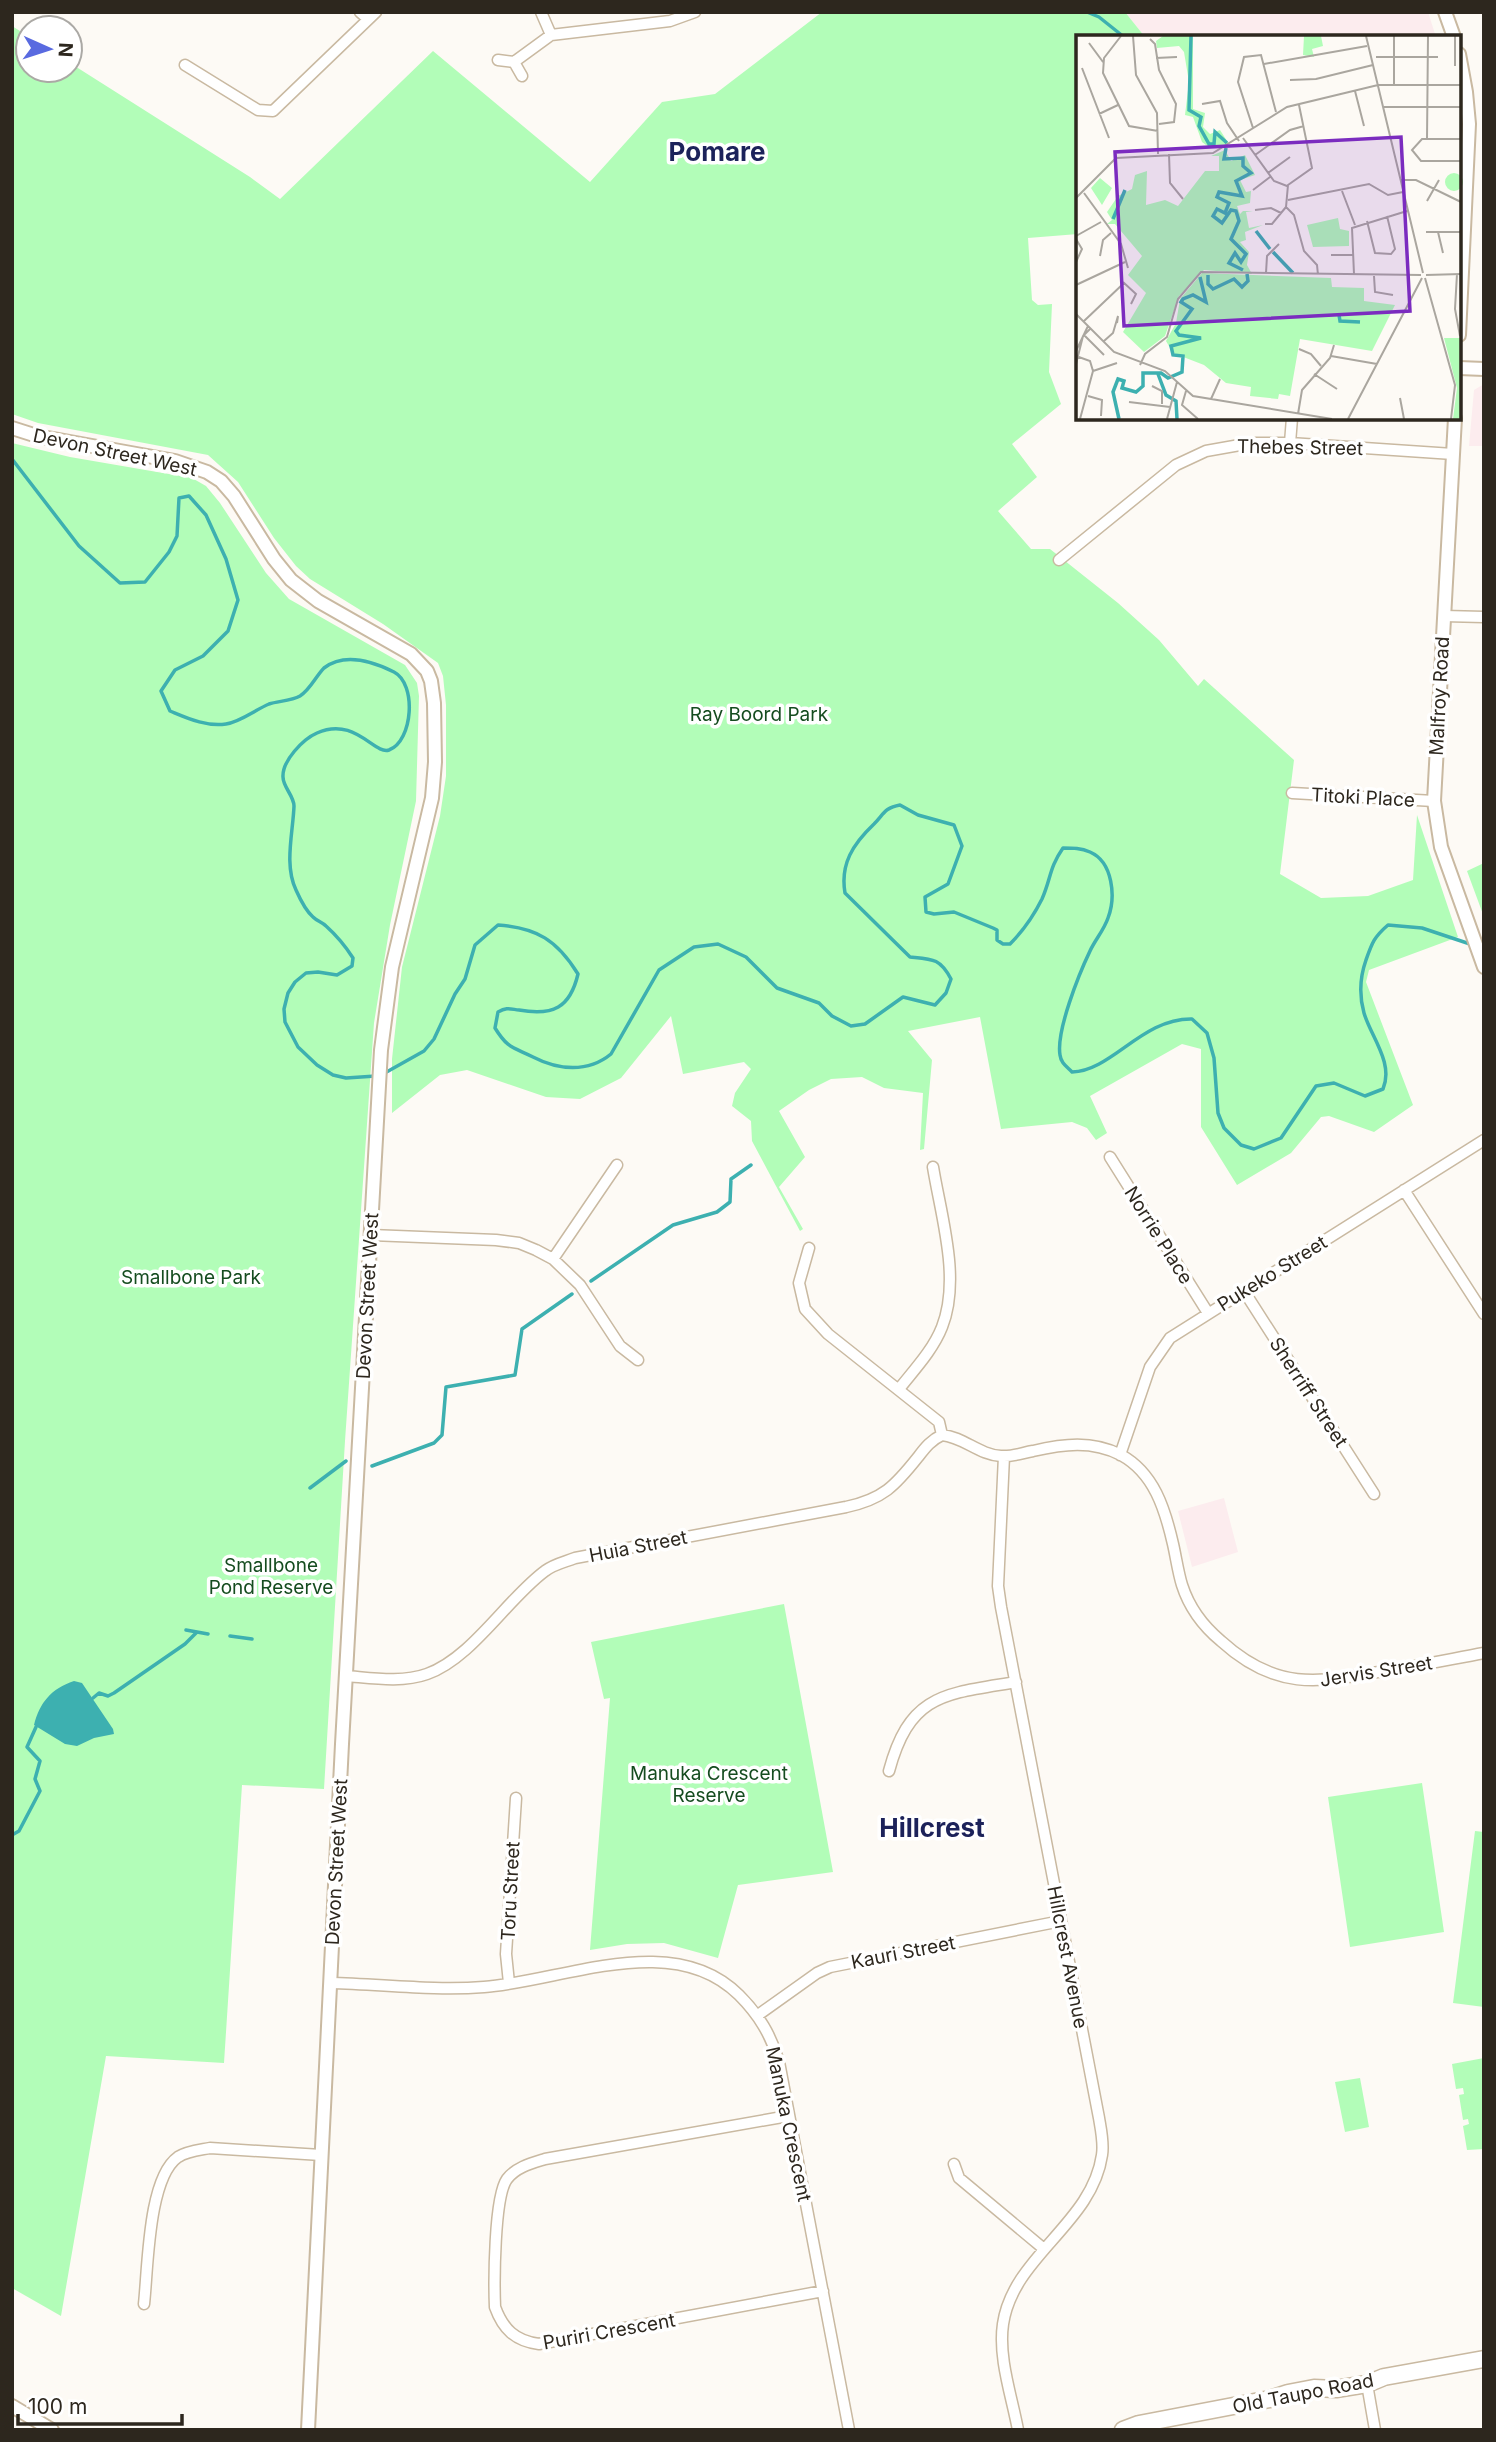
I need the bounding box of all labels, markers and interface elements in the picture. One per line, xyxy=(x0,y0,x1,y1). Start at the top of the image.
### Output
north arrow xyxy=(14,14,84,84)
inset map xyxy=(1076,35,1461,420)
text: N xyxy=(54,42,77,58)
district label: Pomare xyxy=(669,136,765,167)
street label: Devon Street West xyxy=(31,424,199,481)
street label: Thebes Street xyxy=(1237,435,1363,460)
street label: Malfroy Road xyxy=(1425,636,1454,756)
park label: Ray Boord Park xyxy=(690,703,829,726)
street label: Titoki Place xyxy=(1310,783,1416,812)
street label: Norrie Place xyxy=(1119,1182,1198,1288)
street label: Devon Street West xyxy=(352,1212,383,1380)
street label: Pukeko Street xyxy=(1213,1231,1331,1316)
park label: Smallbone Park xyxy=(121,1266,262,1289)
street label: Sherriff Street xyxy=(1265,1333,1353,1451)
street label: Huia Street xyxy=(587,1526,689,1567)
park label: Smallbone Pond Reserve xyxy=(209,1554,333,1599)
street label: Jervis Street xyxy=(1318,1651,1434,1692)
park label: Manuka Crescent Reserve xyxy=(630,1762,788,1807)
street label: Devon Street West xyxy=(321,1778,352,1946)
district label: Hillcrest xyxy=(879,1812,985,1843)
street label: Toru Street xyxy=(496,1841,525,1941)
street label: Hillcrest Avenue xyxy=(1042,1884,1093,2030)
street label: Kauri Street xyxy=(849,1931,957,1974)
street label: Manuka Crescent xyxy=(761,2044,816,2204)
street label: Puriri Crescent xyxy=(541,2309,677,2354)
street label: Old Taupo Road xyxy=(1231,2369,1376,2418)
scale bar xyxy=(18,2382,182,2426)
text: 100 m xyxy=(28,2394,87,2419)

